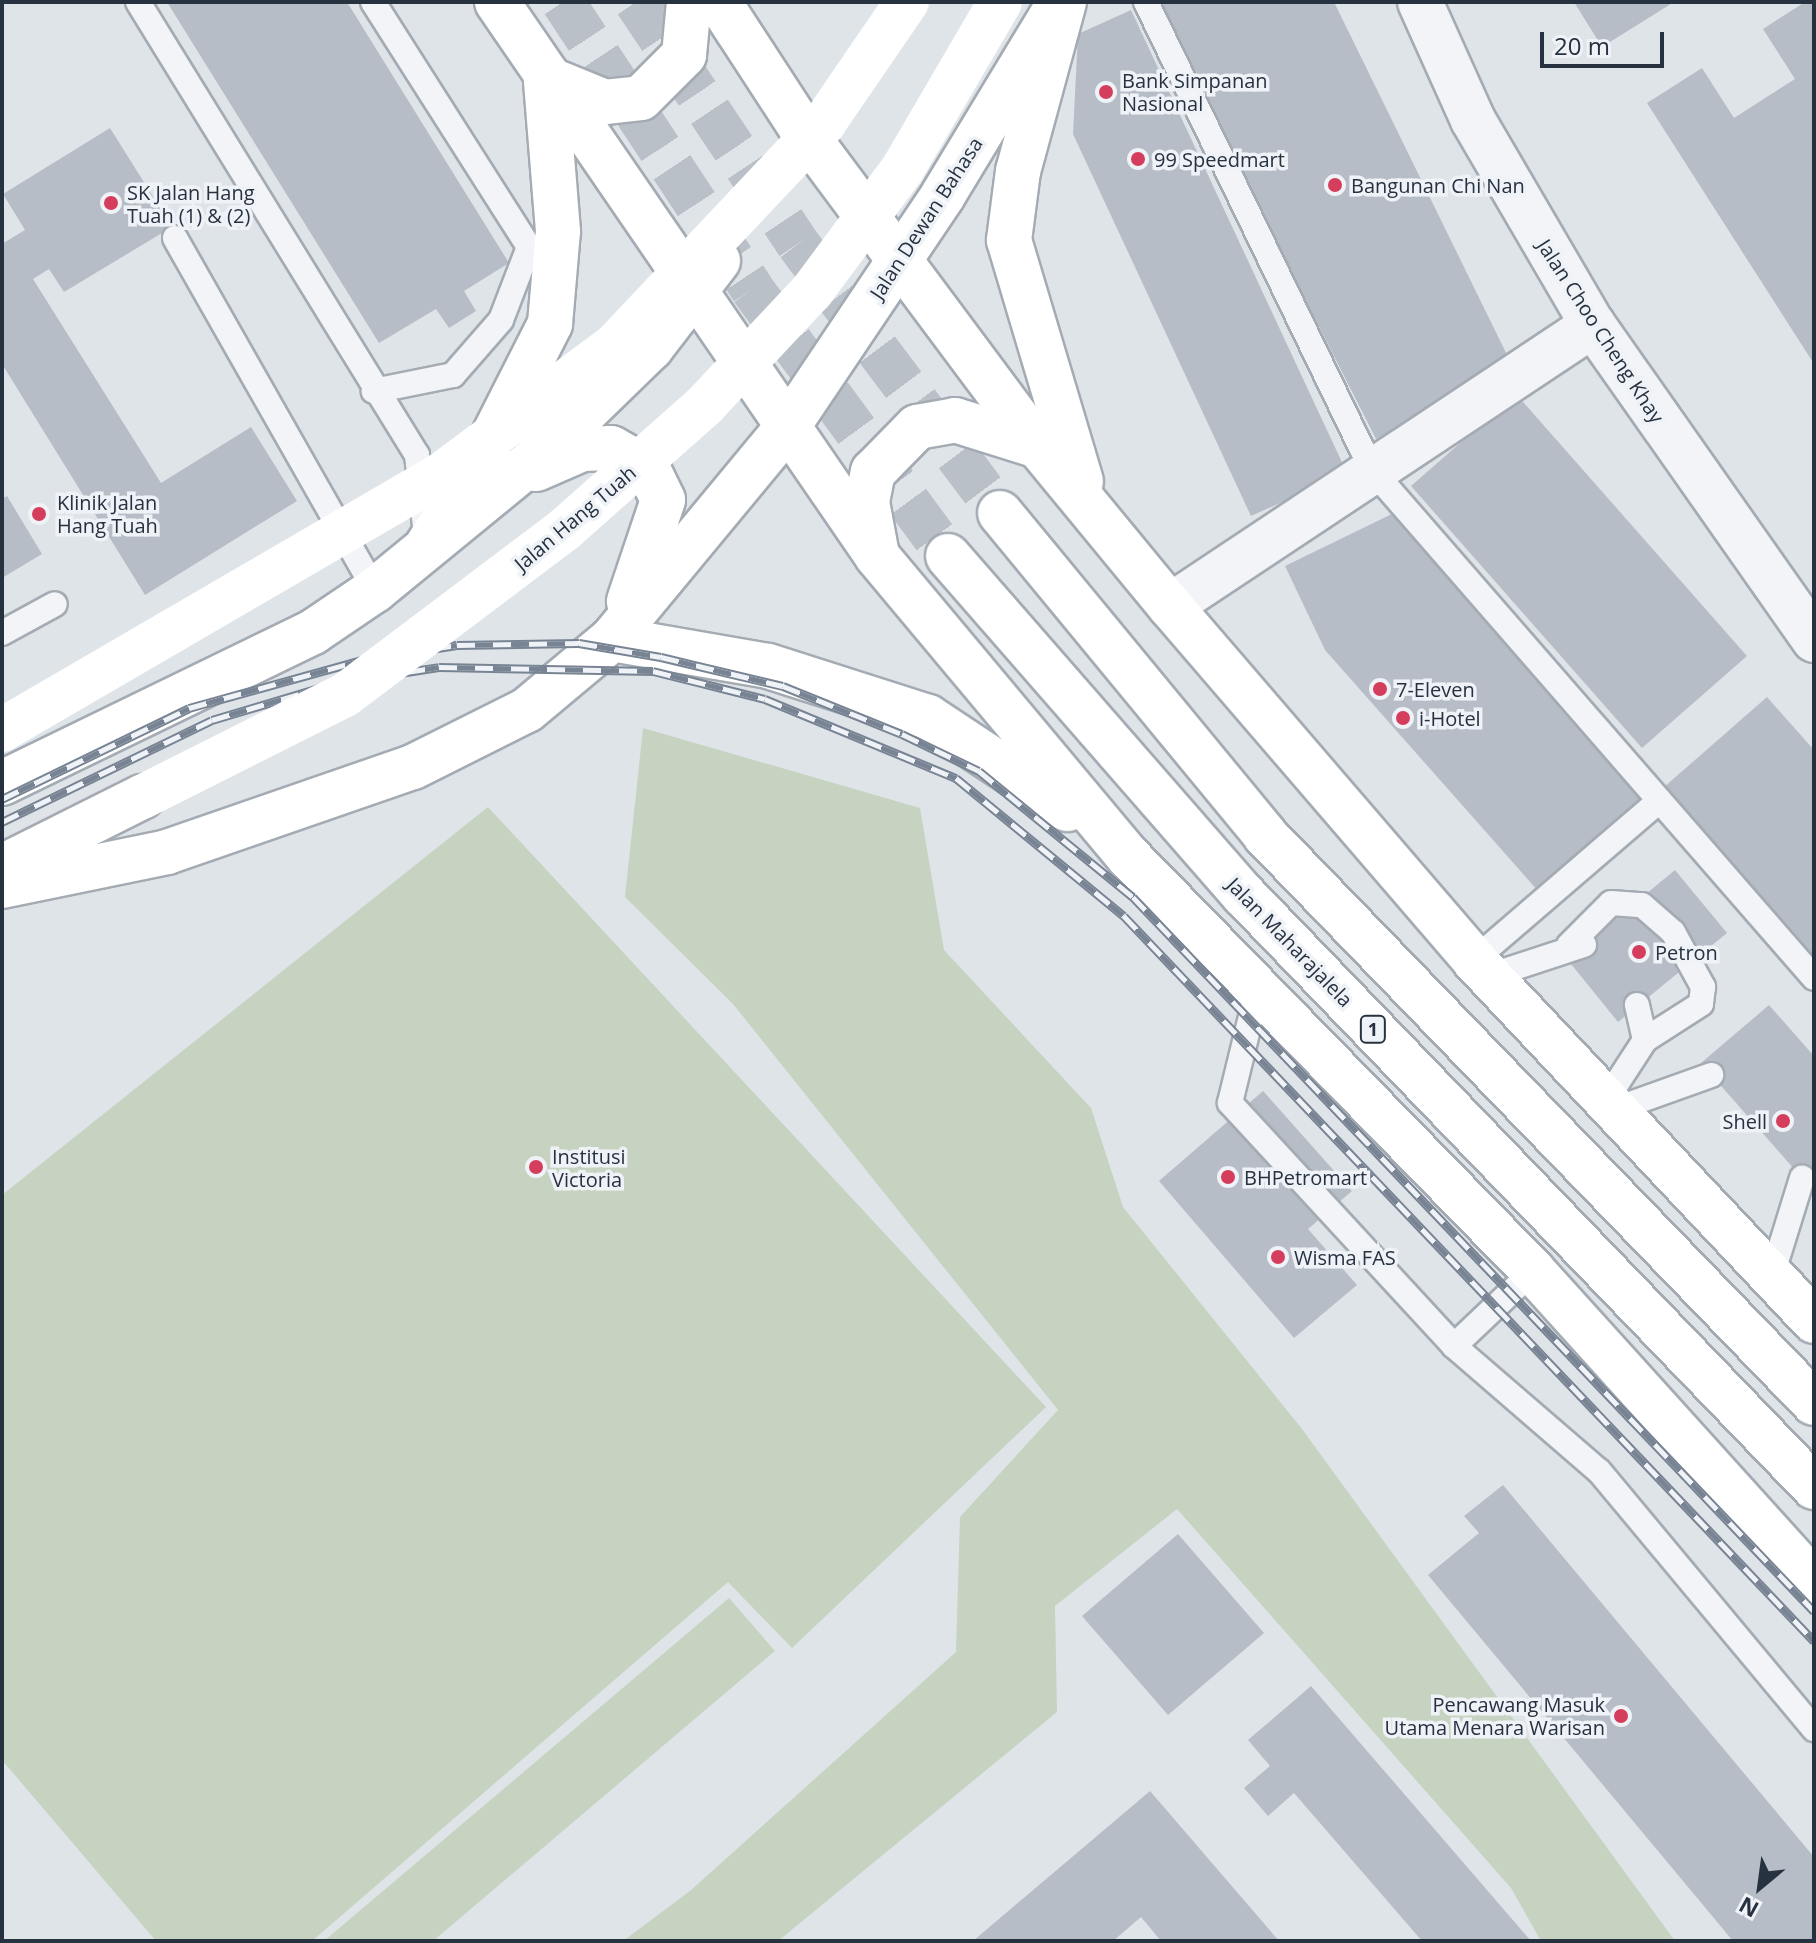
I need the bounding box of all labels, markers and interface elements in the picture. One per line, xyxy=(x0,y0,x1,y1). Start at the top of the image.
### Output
scale bar xyxy=(1544,16,1668,66)
text: 20 m xyxy=(1554,29,1610,62)
place label: Bank Simpanan Nasional xyxy=(1122,68,1268,115)
marker: Bank Simpanan Nasional xyxy=(1097,83,1115,101)
street label: Jalan Dewan Bahasa xyxy=(865,133,987,303)
place label: 99 Speedmart xyxy=(1154,147,1285,171)
marker: 99 Speedmart xyxy=(1129,150,1147,168)
place label: Bangunan Chi Nan xyxy=(1351,173,1525,197)
marker: Bangunan Chi Nan xyxy=(1326,176,1344,194)
place label: SK Jalan Hang Tuah (1) & (2) xyxy=(127,180,254,227)
marker: SK Jalan Hang Tuah (1) & (2) xyxy=(102,194,120,212)
street label: Jalan Choo Cheng Khay xyxy=(1533,235,1669,427)
street label: Jalan Hang Tuah xyxy=(509,460,641,576)
place label: Klinik Jalan Hang Tuah xyxy=(57,490,158,537)
marker: Klinik Jalan Hang Tuah xyxy=(28,503,50,525)
place label: 7-Eleven xyxy=(1396,677,1475,701)
marker: 7-Eleven xyxy=(1371,680,1389,698)
place label: i-Hotel xyxy=(1419,706,1481,730)
marker: i-Hotel xyxy=(1394,709,1412,727)
street label: Jalan Maharajalela xyxy=(1222,872,1358,1012)
place label: Petron xyxy=(1655,940,1718,964)
marker: Petron xyxy=(1630,943,1648,961)
road number: 1 xyxy=(1359,1015,1387,1043)
place label: Shell xyxy=(1722,1109,1767,1133)
marker: Shell xyxy=(1774,1112,1792,1130)
place label: Institusi Victoria xyxy=(552,1144,626,1191)
marker: Institusi Victoria xyxy=(527,1158,545,1176)
place label: BHPetromart xyxy=(1244,1165,1367,1189)
marker: BHPetromart xyxy=(1219,1168,1237,1186)
place label: Wisma FAS xyxy=(1294,1245,1396,1269)
marker: Wisma FAS xyxy=(1269,1248,1287,1266)
place label: Pencawang Masuk Utama Menara Warisan xyxy=(1385,1692,1605,1739)
marker: Pencawang Masuk Utama Menara Warisan xyxy=(1612,1707,1630,1725)
north arrow xyxy=(1720,1847,1800,1927)
text: N xyxy=(1733,1891,1763,1925)

